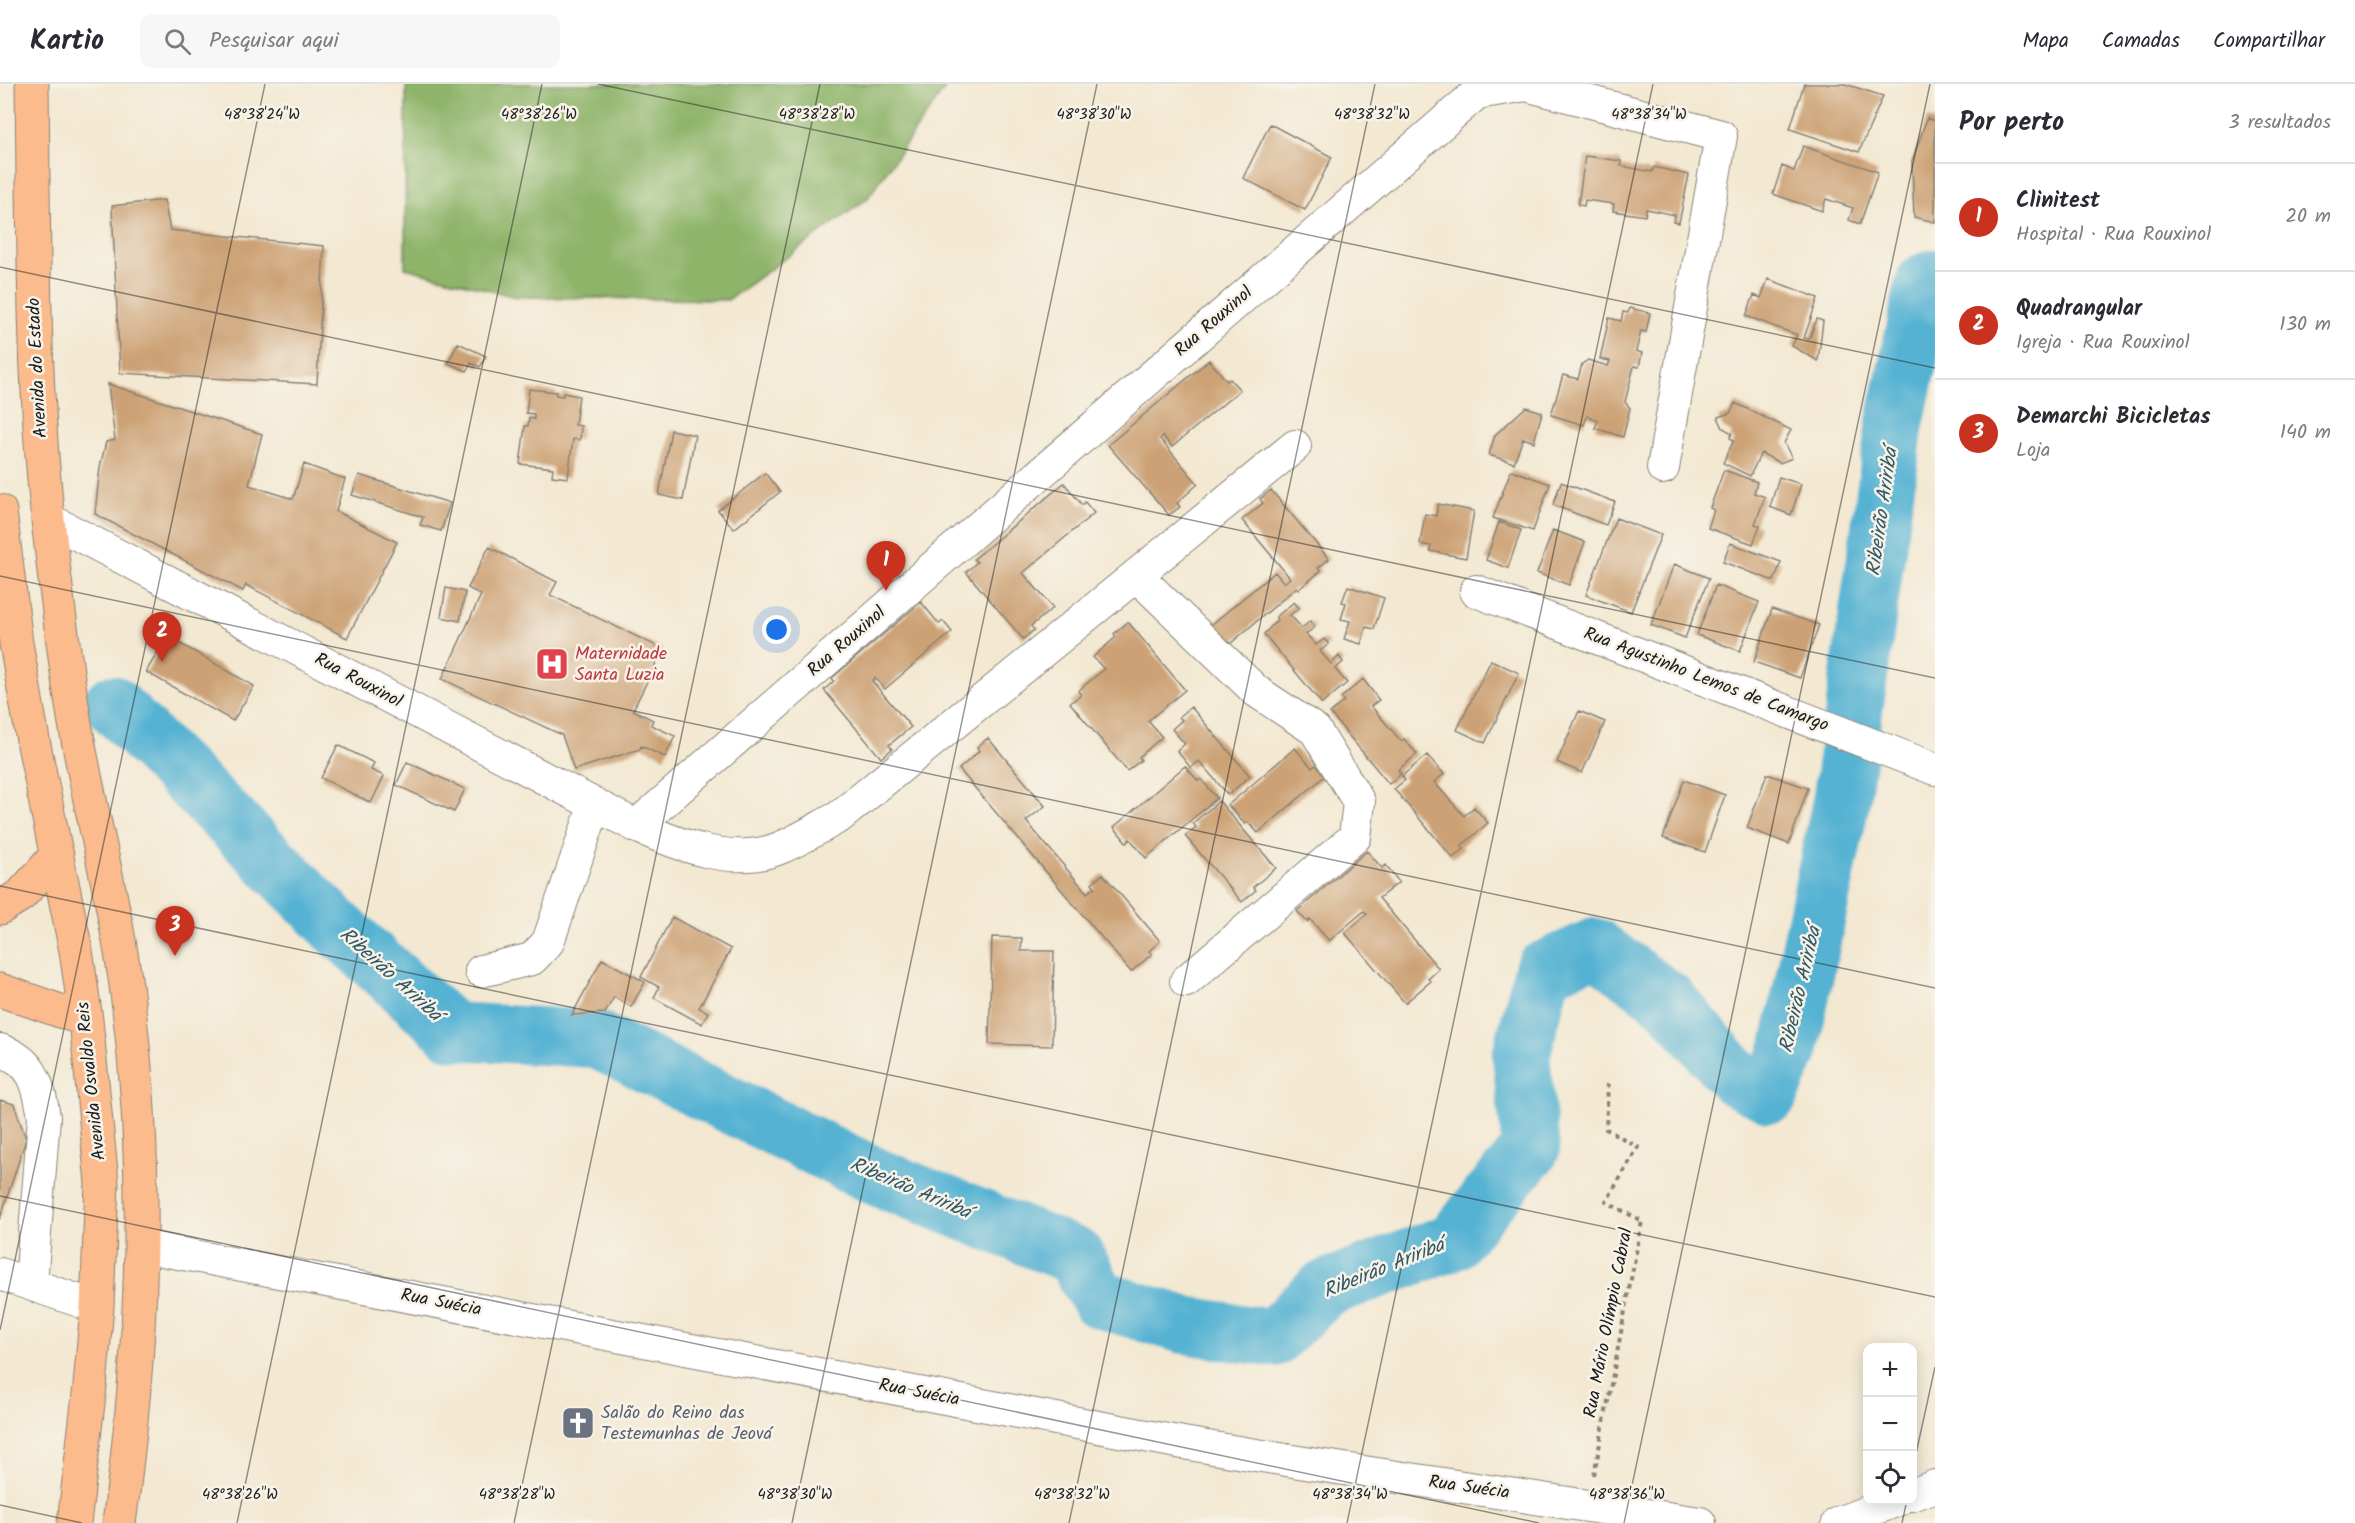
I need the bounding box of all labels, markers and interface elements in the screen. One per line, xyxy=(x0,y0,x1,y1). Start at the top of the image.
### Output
search box xyxy=(140,14,560,68)
text: Kartio xyxy=(30,19,104,64)
text: Pesquisar aqui xyxy=(209,24,339,59)
icon: search xyxy=(161,25,194,58)
text: Mapa xyxy=(2022,25,2069,58)
text: Camadas xyxy=(2102,25,2180,58)
text: Compartilhar xyxy=(2213,25,2325,58)
text: Por perto xyxy=(1959,102,2064,144)
text: 48°38'24"W xyxy=(224,103,300,127)
text: 48°38'26"W xyxy=(501,103,577,127)
text: 48°38'28"W xyxy=(779,103,856,127)
text: 48°38'30"W xyxy=(1057,103,1132,127)
text: 48°38'32"W xyxy=(1334,103,1410,127)
text: 48°38'34"W xyxy=(1611,103,1687,127)
text: 3 resultados xyxy=(2228,107,2331,139)
text: Clinitest xyxy=(2016,184,2100,219)
text: 1 xyxy=(1975,201,1982,233)
text: 20 m xyxy=(2285,201,2331,233)
text: Hospital · Rua Rouxinol xyxy=(2016,219,2211,251)
street label: Rua Rouxinol xyxy=(1168,279,1260,365)
text: Quadrangular xyxy=(2016,292,2142,327)
street label: Avenida do Estado xyxy=(20,297,56,439)
text: 2 xyxy=(1973,309,1984,341)
text: 130 m xyxy=(2279,309,2331,341)
text: Igreja · Rua Rouxinol xyxy=(2016,327,2190,359)
text: Demarchi Bicicletas xyxy=(2016,400,2211,435)
text: 3 xyxy=(1973,417,1984,449)
text: 140 m xyxy=(2280,417,2331,449)
text: Loja xyxy=(2016,435,2050,467)
water label: Ribeirão Ariribá xyxy=(1858,441,1909,578)
pin: 1 xyxy=(866,542,906,591)
street label: Rua Rouxinol xyxy=(801,599,893,685)
pin: 2 xyxy=(142,612,182,662)
your location xyxy=(762,615,791,644)
street label: Rua Agustinho Lemos de Camargo xyxy=(1579,620,1833,740)
place label: Maternidade Santa Luzia xyxy=(575,640,667,690)
street label: Rua Rouxinol xyxy=(309,646,408,717)
hospital icon: Maternidade Santa Luzia xyxy=(534,646,570,682)
pin: 3 xyxy=(156,906,195,956)
water label: Ribeirão Ariribá xyxy=(1771,918,1832,1056)
water label: Ribeirão Ariribá xyxy=(331,920,453,1034)
street label: Avenida Osvaldo Reis xyxy=(69,1000,115,1162)
water label: Ribeirão Ariribá xyxy=(845,1149,981,1231)
street label: Rua Mário Olímpio Cabral xyxy=(1576,1225,1642,1420)
water label: Ribeirão Ariribá xyxy=(1318,1228,1455,1308)
street label: Rua Suécia xyxy=(398,1281,484,1325)
map controls xyxy=(1863,1343,1917,1505)
button: + xyxy=(1863,1343,1917,1397)
street label: Rua Suécia xyxy=(876,1371,962,1415)
button: − xyxy=(1863,1397,1917,1451)
place label: Salão do Reino das Testemunhas de Jeová xyxy=(601,1399,774,1449)
church icon: Salão do Reino das Testemunhas de Jeová xyxy=(560,1405,596,1441)
button: locate xyxy=(1863,1451,1917,1505)
street label: Rua Suécia xyxy=(1427,1468,1511,1508)
text: 48°38'26"W xyxy=(202,1483,278,1507)
text: 48°38'28"W xyxy=(479,1483,556,1507)
text: 48°38'30"W xyxy=(758,1483,833,1507)
text: 48°38'32"W xyxy=(1034,1483,1110,1507)
text: 48°38'34"W xyxy=(1312,1483,1388,1507)
text: 48°38'36"W xyxy=(1589,1483,1665,1507)

